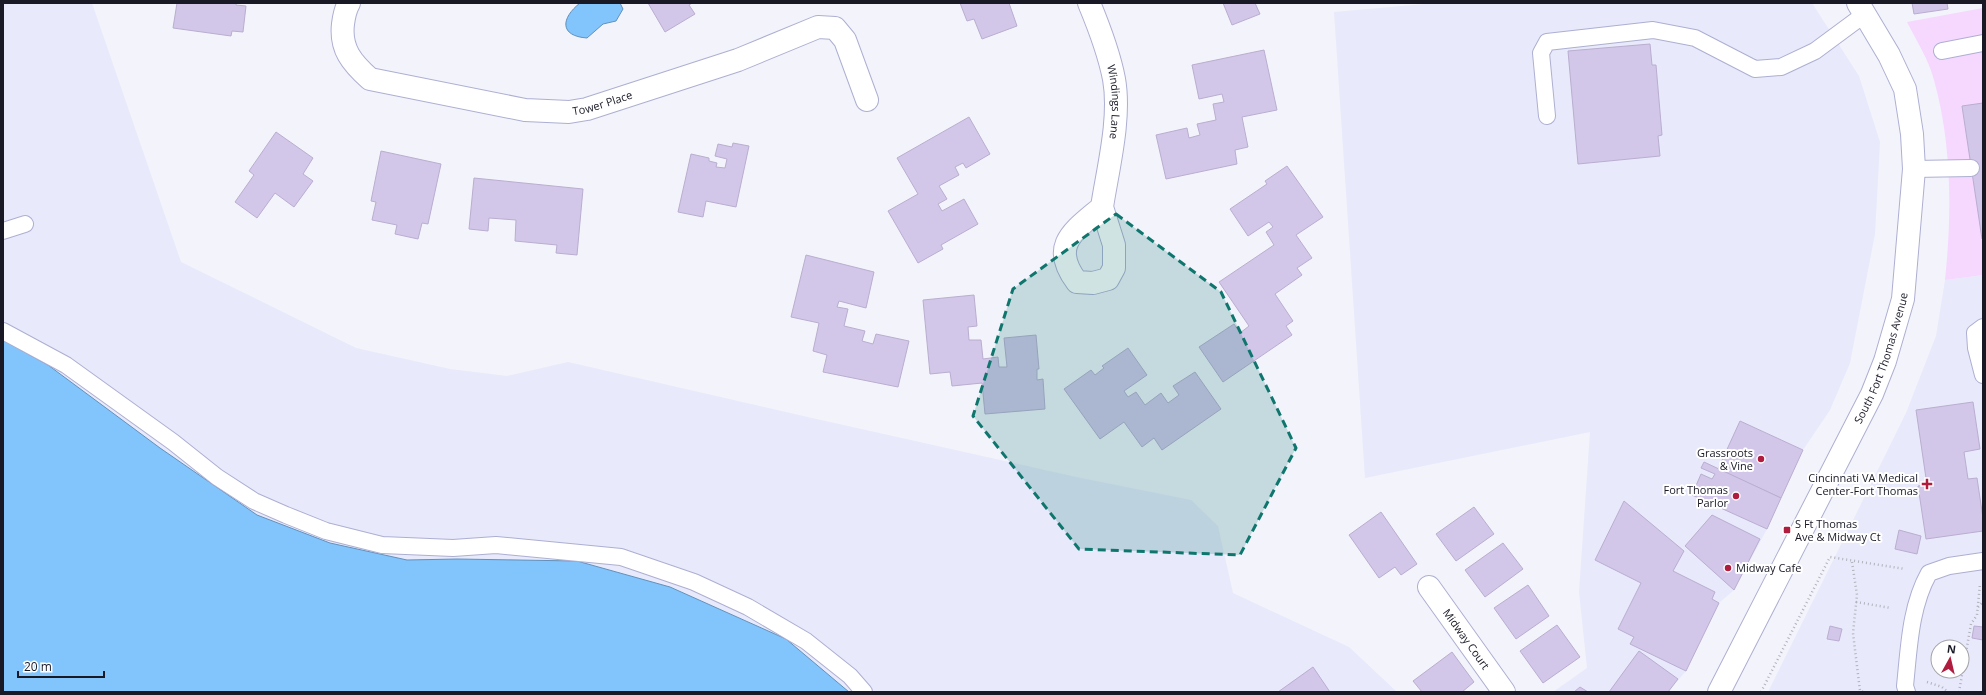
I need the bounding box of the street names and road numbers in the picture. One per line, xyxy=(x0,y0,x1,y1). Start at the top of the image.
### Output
street label: Windings Lane xyxy=(1104,63,1124,140)
street label: Tower Place xyxy=(571,87,634,118)
street label: South Fort Thomas Avenue xyxy=(1850,292,1911,426)
street label: Midway Court xyxy=(1440,605,1493,672)

